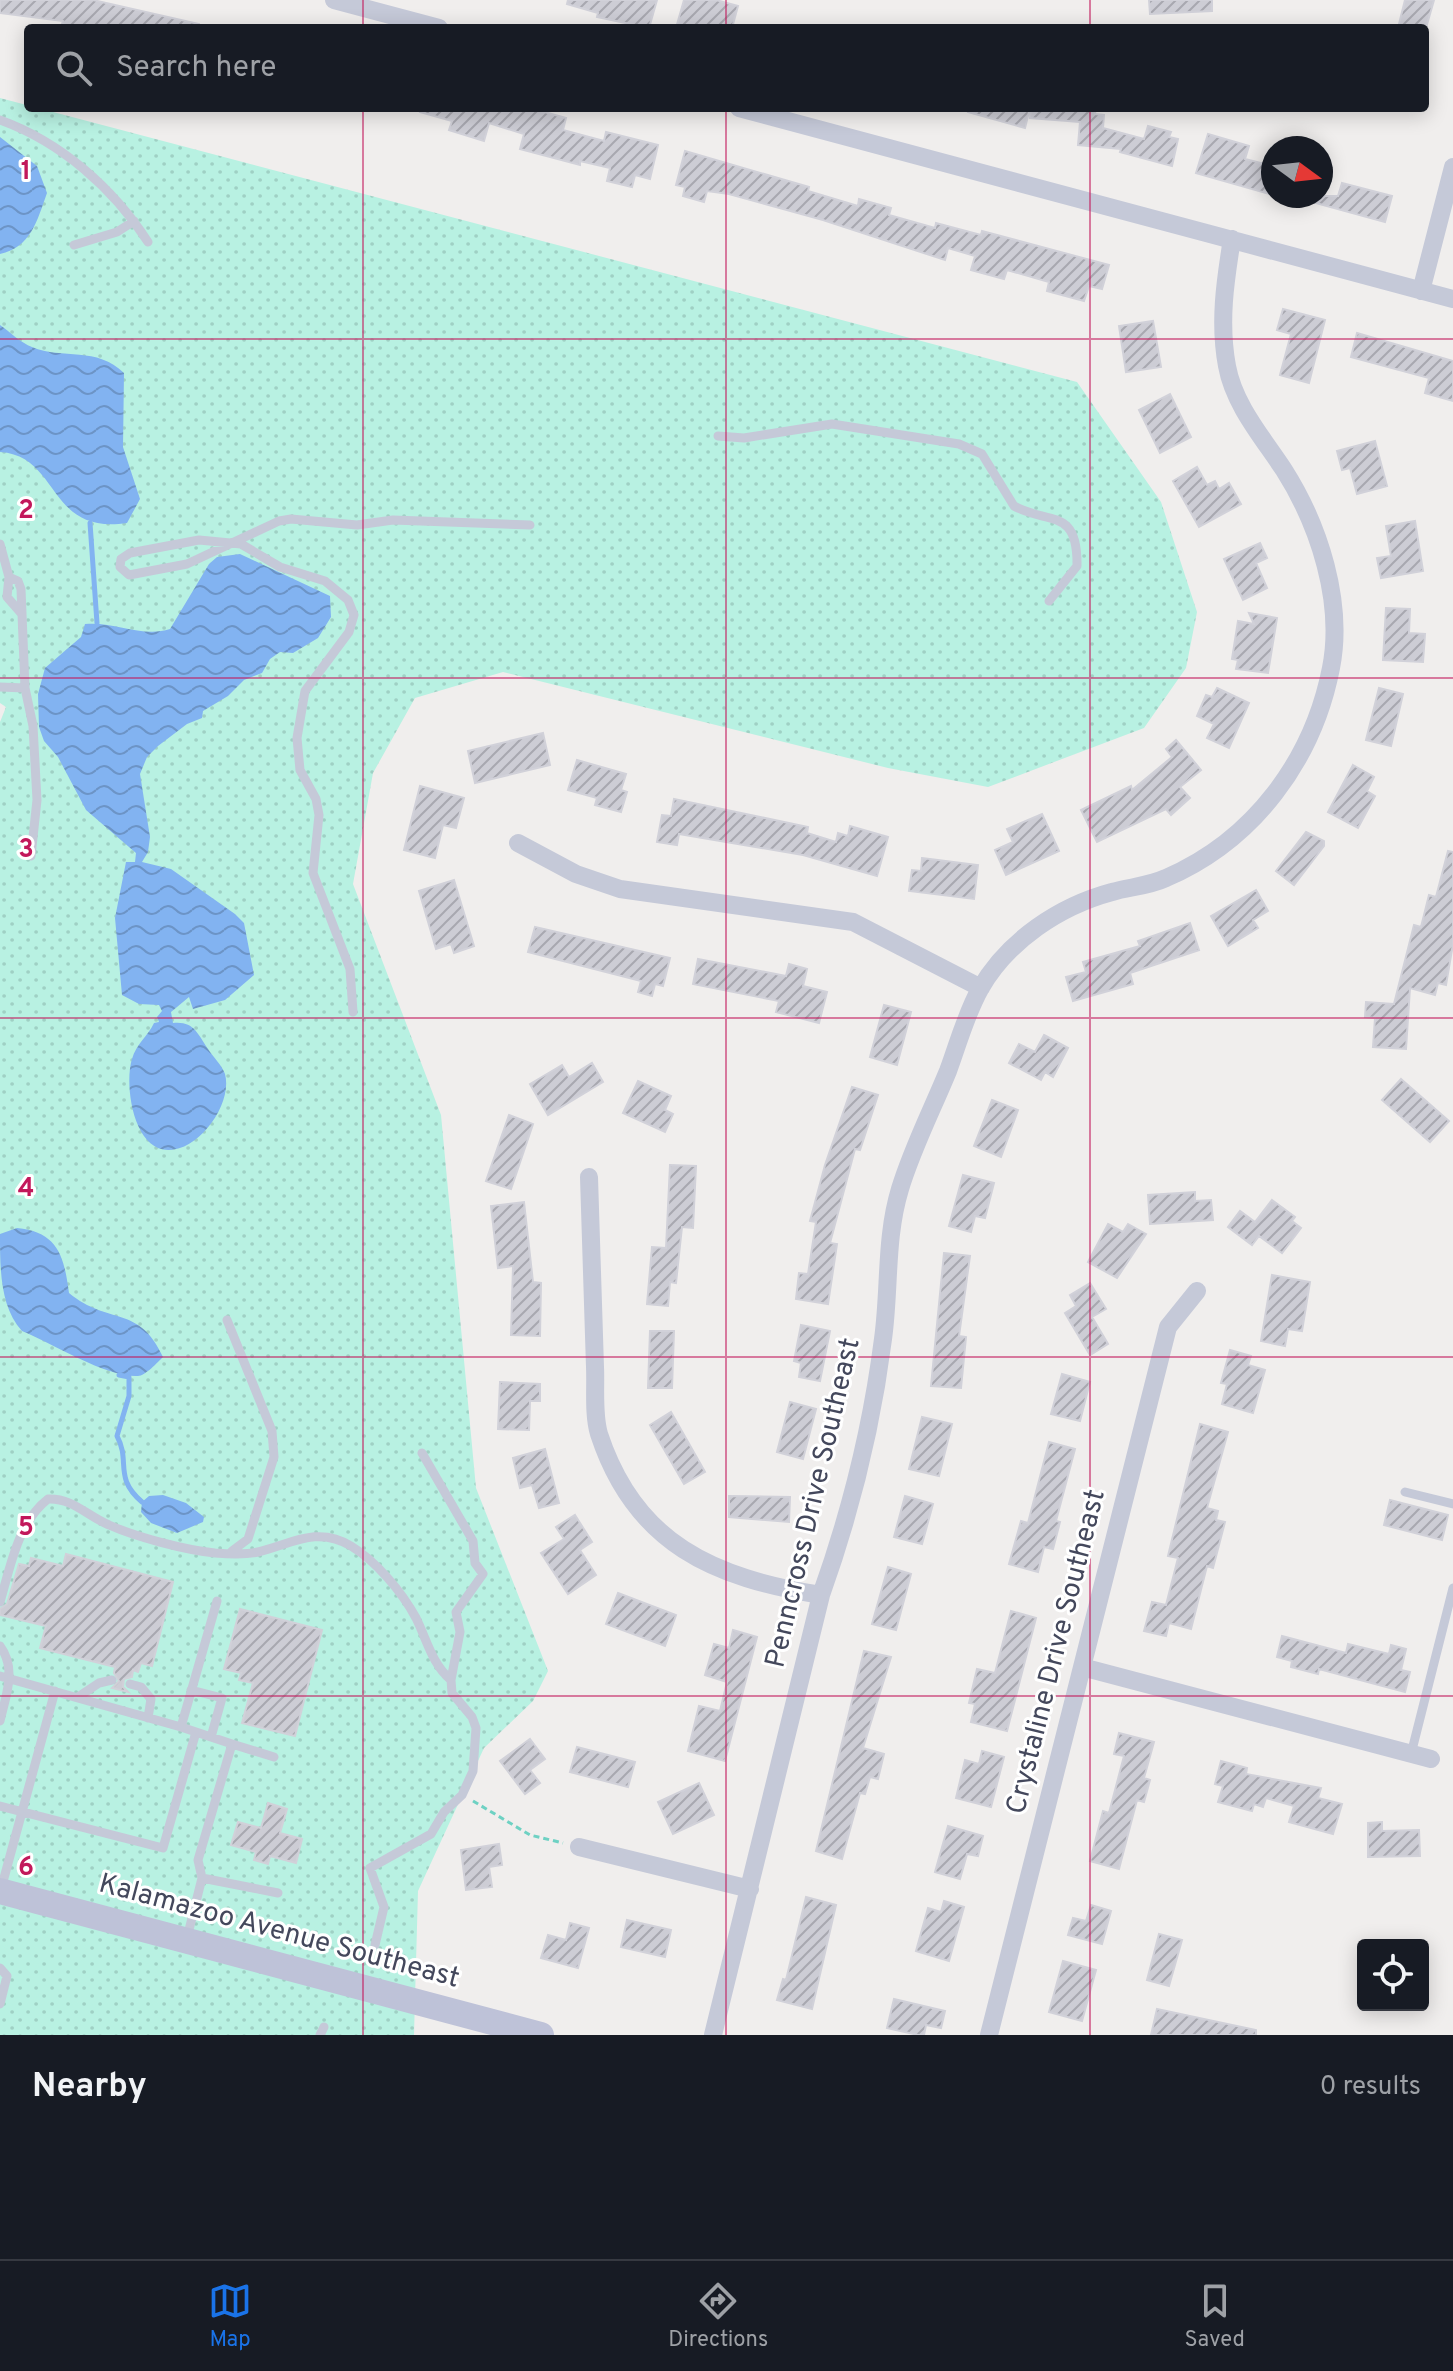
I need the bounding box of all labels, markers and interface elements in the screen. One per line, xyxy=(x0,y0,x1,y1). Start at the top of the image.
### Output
search box xyxy=(24,24,1429,112)
icon: search xyxy=(52,46,96,90)
text: Search here xyxy=(116,50,276,87)
north arrow xyxy=(1261,136,1333,208)
text: 1 xyxy=(21,156,31,189)
text: 2 xyxy=(18,495,34,528)
text: 3 xyxy=(18,834,34,867)
text: 4 xyxy=(18,1173,34,1206)
street label: Penncross Drive Southeast xyxy=(758,1334,870,1672)
street label: Crystaline Drive Southeast xyxy=(999,1486,1115,1818)
text: 5 xyxy=(18,1512,34,1545)
text: 6 xyxy=(18,1852,34,1885)
street label: Kalamazoo Avenue Southeast xyxy=(95,1866,463,1998)
map controls xyxy=(1357,1939,1429,2011)
button: locate xyxy=(1357,1939,1429,2011)
text: Nearby xyxy=(32,2066,147,2109)
text: 0 results xyxy=(1320,2071,1421,2104)
tab: Map xyxy=(208,2279,252,2354)
tab: Directions xyxy=(668,2279,768,2354)
tab: Saved xyxy=(1184,2279,1245,2354)

